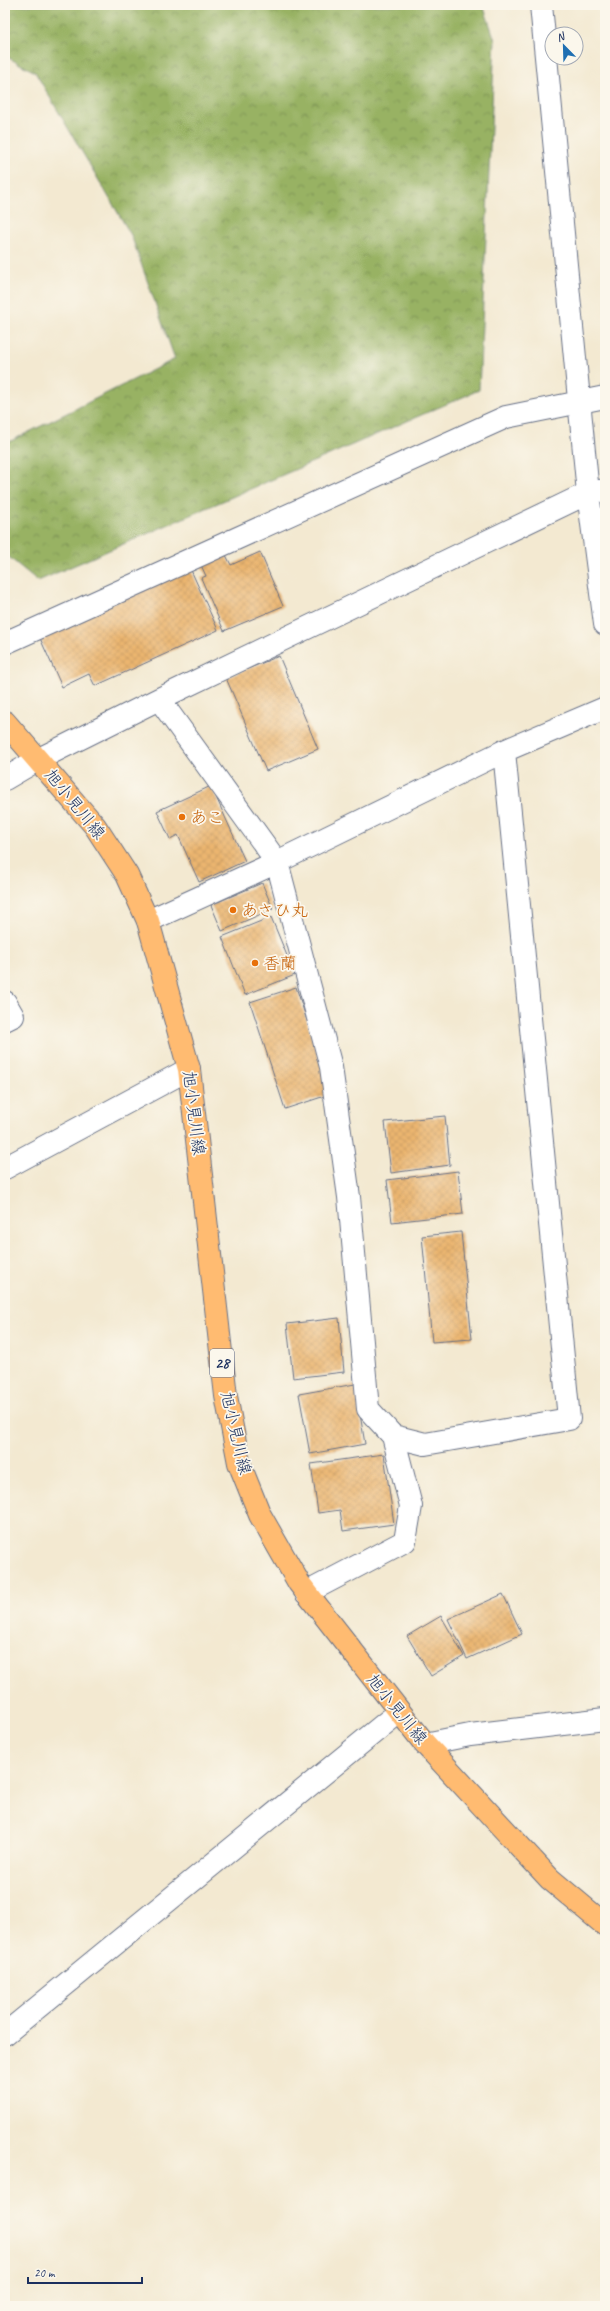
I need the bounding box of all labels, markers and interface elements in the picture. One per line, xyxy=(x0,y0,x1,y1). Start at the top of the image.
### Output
north arrow xyxy=(544,26,584,66)
text: N xyxy=(554,28,568,45)
street label: 旭小見川線 xyxy=(40,764,110,844)
place label: あこ xyxy=(190,807,224,828)
marker: あこ xyxy=(177,812,187,822)
place label: あさひ丸 xyxy=(241,900,308,921)
marker: あさひ丸 xyxy=(228,905,238,915)
place label: 香蘭 xyxy=(263,953,297,974)
marker: 香蘭 xyxy=(250,958,260,968)
street label: 旭小見川線 xyxy=(178,1070,210,1156)
road number: 28 xyxy=(210,1349,234,1377)
street label: 旭小見川線 xyxy=(216,1389,256,1477)
street label: 旭小見川線 xyxy=(362,1669,432,1749)
scale bar xyxy=(28,2259,142,2285)
text: 20 m xyxy=(34,2265,56,2281)

